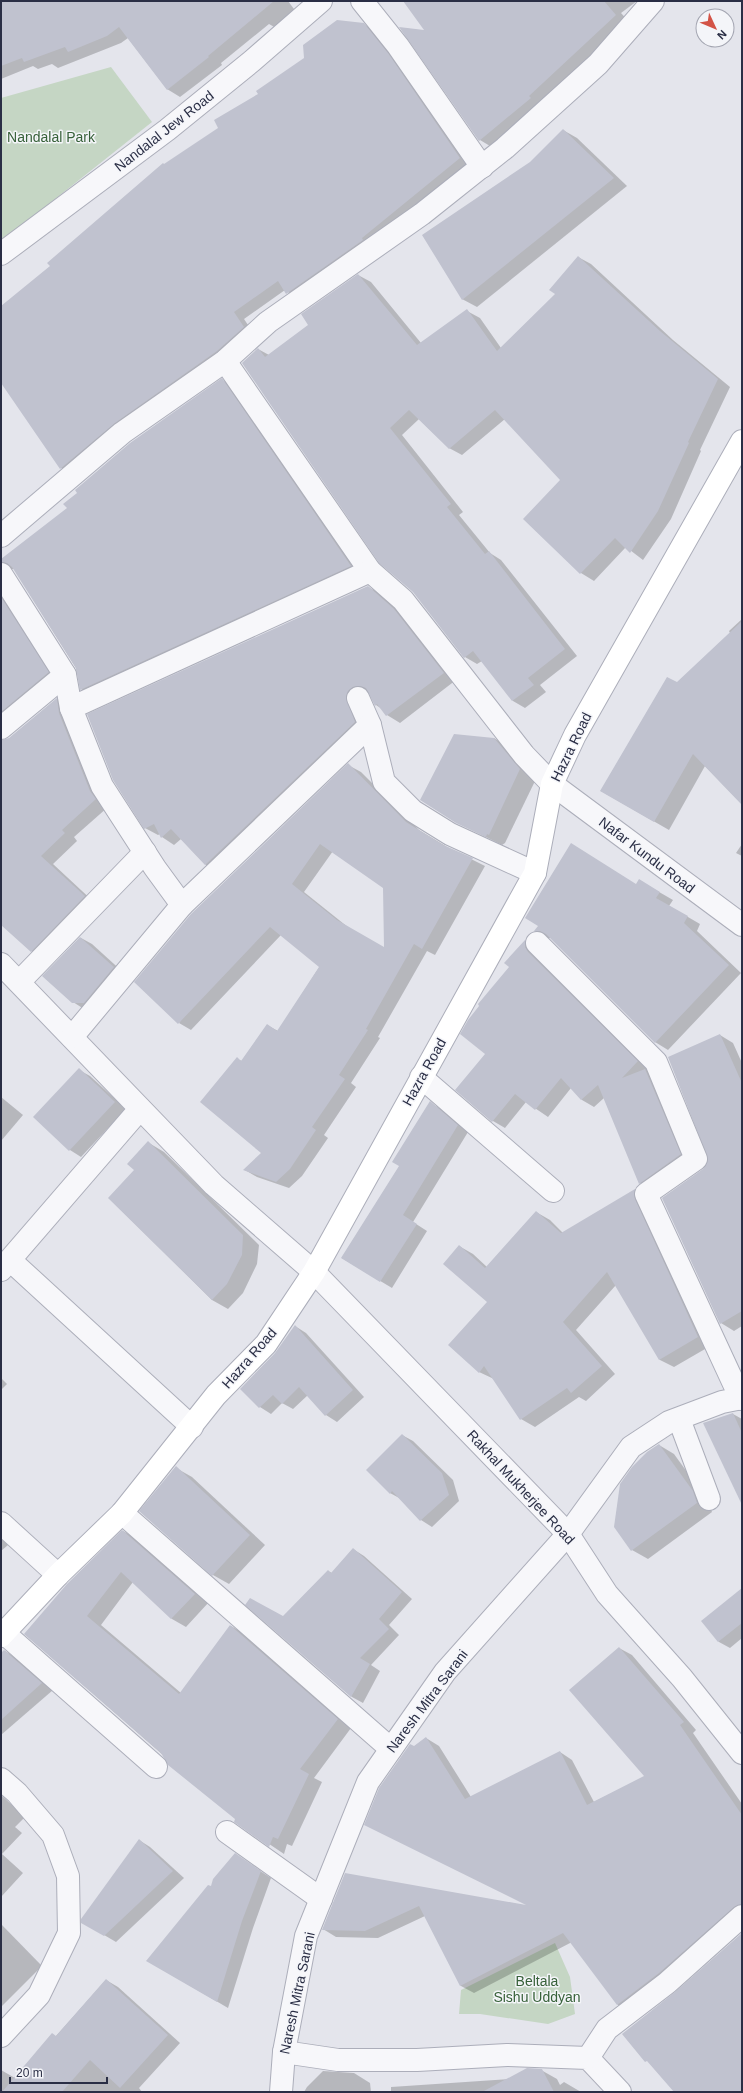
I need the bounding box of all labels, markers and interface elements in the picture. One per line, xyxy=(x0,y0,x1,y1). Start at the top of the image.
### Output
north arrow xyxy=(695,8,735,48)
text: N xyxy=(715,28,729,42)
street label: Nandalal Jew Road xyxy=(111,87,217,175)
park label: Nandalal Park xyxy=(7,129,96,145)
street label: Hazra Road xyxy=(547,710,595,784)
street label: Nafar Kundu Road xyxy=(596,814,698,896)
street label: Hazra Road xyxy=(399,1035,449,1109)
street label: Hazra Road xyxy=(218,1325,280,1391)
street label: Rakhal Mukherjee Road xyxy=(464,1427,578,1547)
street label: Naresh Mitra Sarani xyxy=(383,1646,471,1756)
street label: Naresh Mitra Sarani xyxy=(276,1930,318,2056)
park label: Beltala Sishu Uddyan xyxy=(493,1973,581,2005)
scale bar xyxy=(10,2059,107,2085)
text: 20 m xyxy=(16,2066,43,2080)

